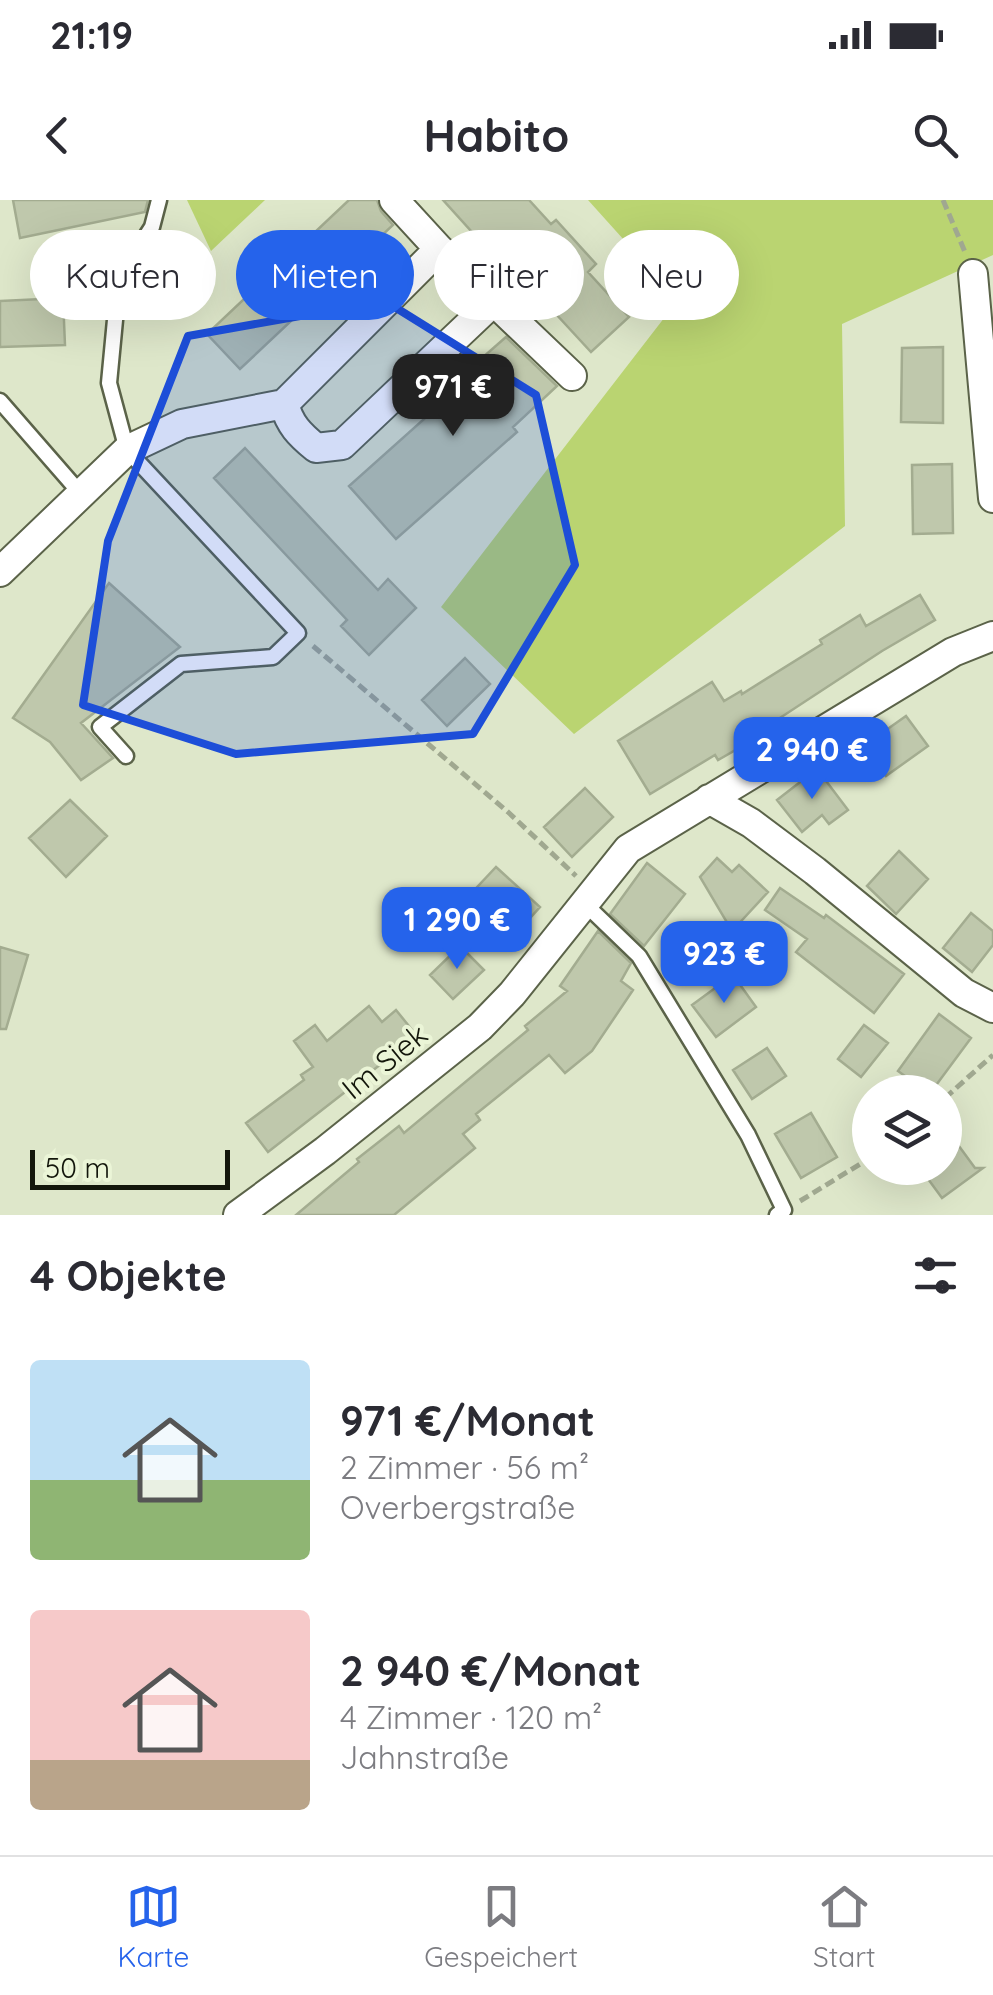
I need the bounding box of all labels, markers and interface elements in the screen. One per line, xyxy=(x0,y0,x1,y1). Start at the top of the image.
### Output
text: 21:19 xyxy=(50,11,133,59)
text: Habito xyxy=(424,107,569,163)
icon: back xyxy=(30,108,85,163)
icon: search xyxy=(908,108,963,163)
chip: Kaufen xyxy=(30,230,216,320)
chip: Mieten xyxy=(236,230,414,320)
chip: Filter xyxy=(434,230,584,320)
chip: Neu xyxy=(604,230,739,320)
pin: 971 € xyxy=(383,354,523,439)
text: 971 € xyxy=(414,366,492,406)
pin: 2 940 € xyxy=(720,717,904,802)
text: 2 940 € xyxy=(756,729,868,769)
pin: 1 290 € xyxy=(365,887,549,972)
text: 1 290 € xyxy=(404,899,510,939)
pin: 923 € xyxy=(654,921,794,1006)
text: 923 € xyxy=(683,933,765,973)
street label: Im Siek xyxy=(334,1015,435,1107)
map controls xyxy=(852,1075,962,1185)
button: layers xyxy=(852,1075,962,1185)
scale bar xyxy=(30,1145,230,1190)
text: 50 m xyxy=(45,1150,110,1185)
icon: filters xyxy=(908,1248,963,1303)
text: 4 Objekte xyxy=(30,1249,227,1302)
text: 971 €/Monat xyxy=(340,1394,595,1447)
icon: home xyxy=(110,1400,230,1520)
text: 2 Zimmer · 56 m² xyxy=(340,1447,589,1487)
text: Overbergstraße xyxy=(340,1487,575,1527)
text: 2 940 €/Monat xyxy=(340,1644,641,1697)
icon: home xyxy=(110,1650,230,1770)
text: 4 Zimmer · 120 m² xyxy=(340,1697,602,1737)
text: Jahnstraße xyxy=(340,1737,509,1777)
tab: Karte xyxy=(118,1879,189,1974)
tab: Gespeichert xyxy=(424,1879,578,1974)
tab: Start xyxy=(813,1879,876,1974)

